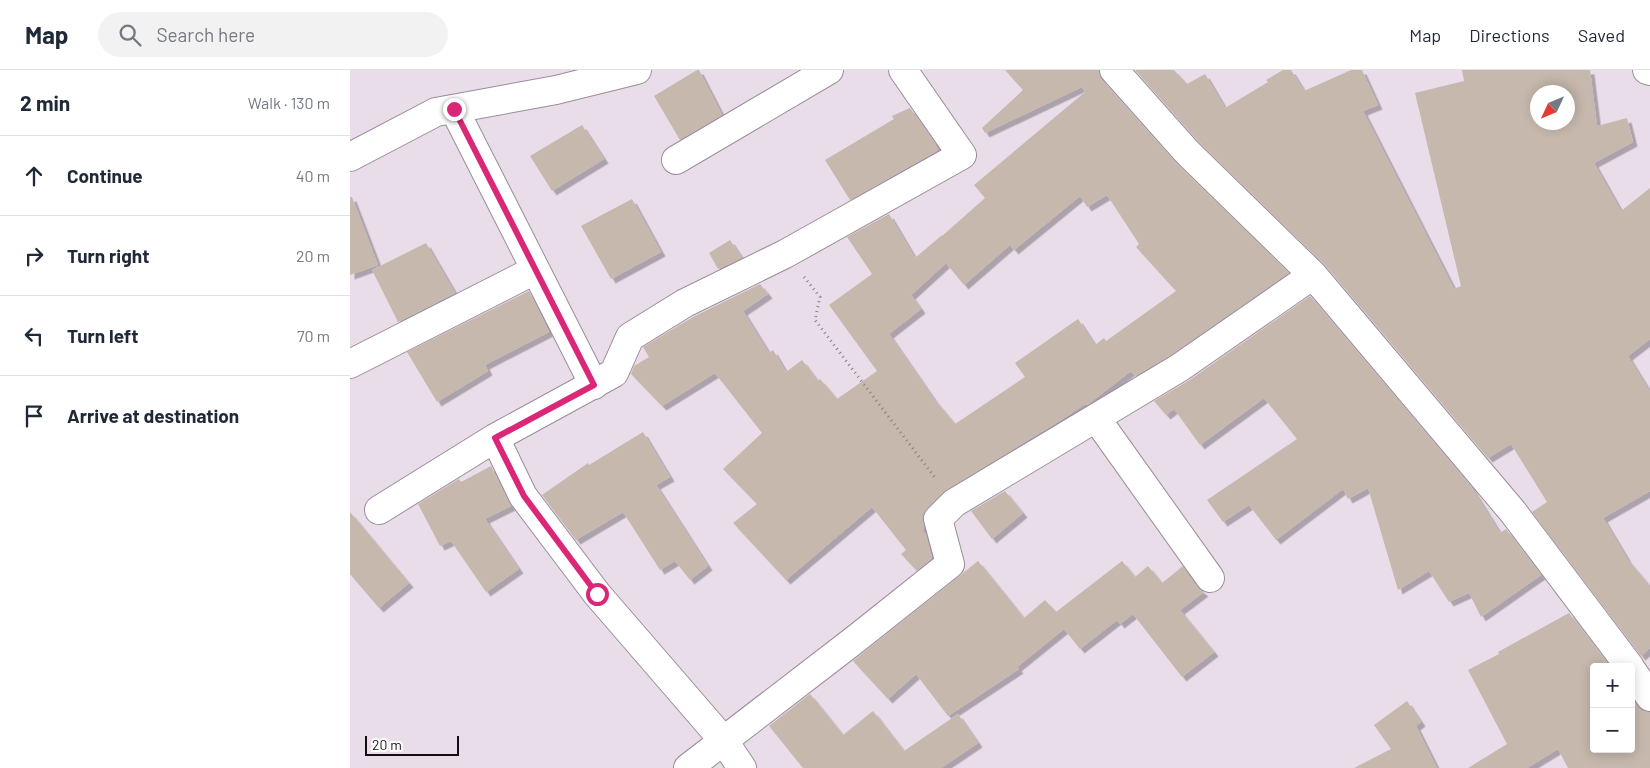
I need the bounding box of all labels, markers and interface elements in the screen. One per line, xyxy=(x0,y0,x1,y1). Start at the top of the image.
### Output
search box xyxy=(98,12,448,57)
text: Map xyxy=(25,20,68,49)
icon: search xyxy=(116,21,144,49)
text: Search here xyxy=(156,23,255,46)
text: Map xyxy=(1409,24,1441,46)
text: Directions xyxy=(1469,24,1550,46)
text: Saved xyxy=(1578,24,1625,46)
north arrow xyxy=(1530,85,1575,130)
text: 2 min xyxy=(20,90,70,115)
text: Walk · 130 m xyxy=(248,93,330,112)
route end xyxy=(443,98,466,121)
icon: ahead xyxy=(20,162,48,190)
text: Continue xyxy=(67,164,143,187)
text: 40 m xyxy=(296,166,330,185)
icon: right xyxy=(20,242,48,270)
text: Turn right xyxy=(67,244,149,267)
text: 20 m xyxy=(296,246,330,265)
icon: left xyxy=(20,322,48,350)
text: Turn left xyxy=(67,324,138,347)
text: 70 m xyxy=(297,326,330,345)
icon: arrive xyxy=(20,402,48,430)
text: Arrive at destination xyxy=(67,404,239,427)
route start xyxy=(586,583,609,606)
map controls xyxy=(1590,663,1635,753)
button: + xyxy=(1590,663,1635,708)
button: − xyxy=(1590,708,1635,753)
scale bar xyxy=(365,733,459,756)
text: 20 m xyxy=(372,736,402,753)

